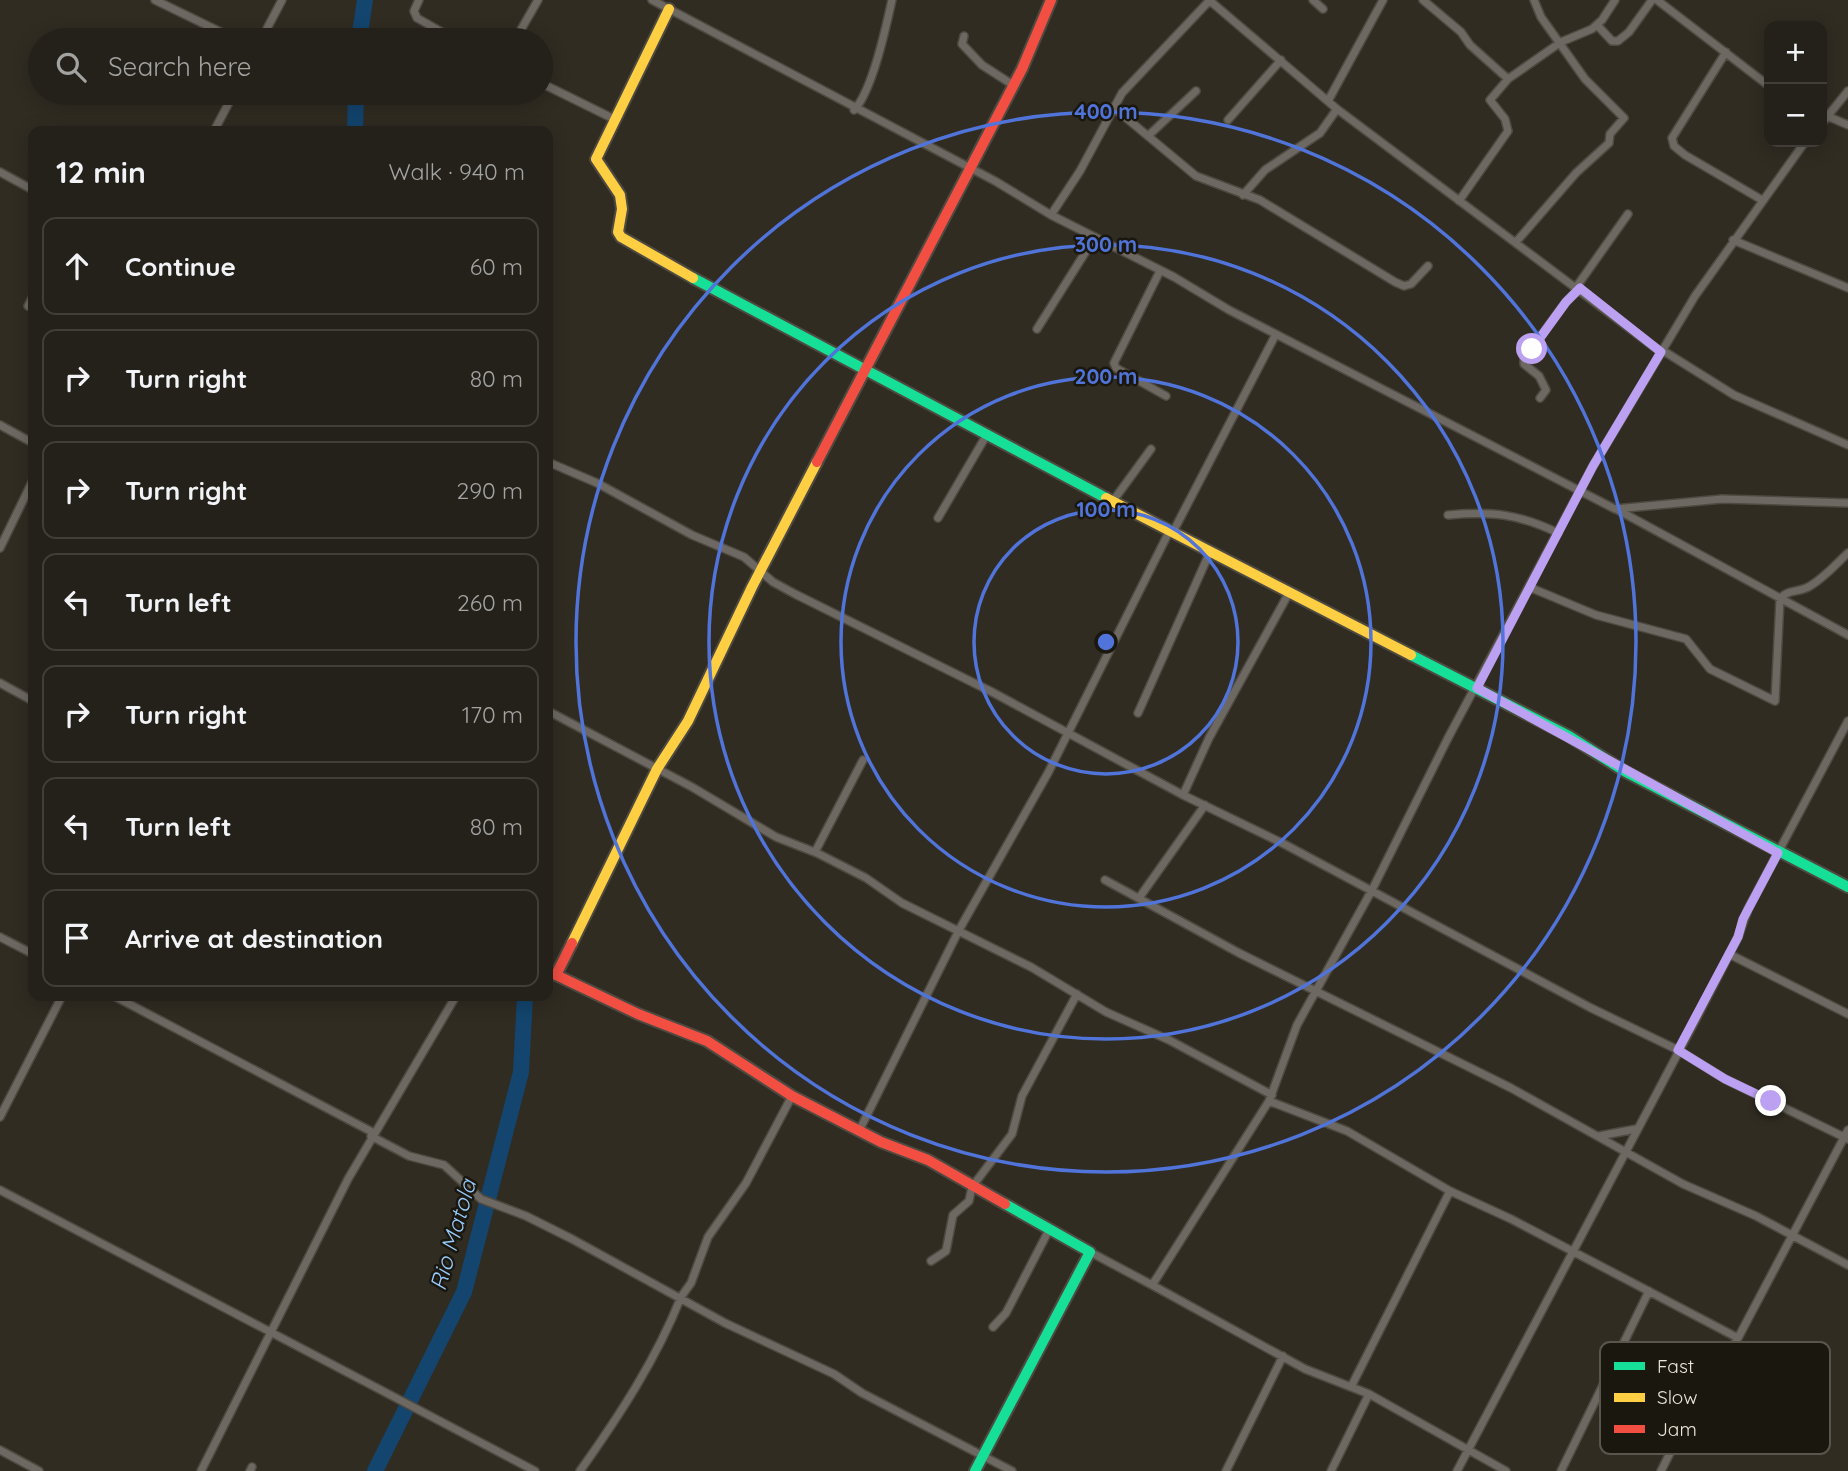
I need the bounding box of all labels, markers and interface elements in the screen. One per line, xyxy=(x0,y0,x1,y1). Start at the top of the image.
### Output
map controls xyxy=(1764,21,1827,147)
button: + xyxy=(1764,21,1827,84)
search box xyxy=(28,28,553,105)
icon: search xyxy=(52,48,90,86)
text: Search here xyxy=(108,50,252,83)
button: − xyxy=(1764,84,1827,147)
text: 400 m xyxy=(1074,98,1138,124)
text: 12 min xyxy=(56,153,146,191)
text: Walk · 940 m xyxy=(389,157,525,186)
text: 300 m xyxy=(1075,231,1137,257)
icon: ahead xyxy=(58,247,96,285)
text: Continue xyxy=(125,250,236,283)
text: 60 m xyxy=(470,252,523,281)
route start xyxy=(1516,333,1547,364)
icon: right xyxy=(58,359,96,397)
text: Turn right xyxy=(125,362,247,395)
text: 200 m xyxy=(1075,363,1137,389)
text: 80 m xyxy=(470,364,523,393)
icon: right xyxy=(58,471,96,509)
text: Turn right xyxy=(125,474,247,507)
text: 290 m xyxy=(456,476,523,505)
text: 100 m xyxy=(1076,496,1136,522)
icon: left xyxy=(58,583,96,621)
text: Turn left xyxy=(125,586,232,619)
text: 260 m xyxy=(457,588,523,617)
centre of rings xyxy=(1094,630,1118,654)
icon: right xyxy=(58,695,96,733)
text: Turn right xyxy=(125,698,247,731)
text: 170 m xyxy=(462,700,523,729)
icon: left xyxy=(58,807,96,845)
text: Turn left xyxy=(125,810,232,843)
text: 80 m xyxy=(470,812,523,841)
icon: arrive xyxy=(58,919,96,957)
text: Arrive at destination xyxy=(125,922,383,955)
route end xyxy=(1755,1085,1786,1116)
water label: Rio Matola xyxy=(423,1175,482,1294)
legend xyxy=(1600,1342,1830,1454)
text: Fast xyxy=(1657,1354,1694,1378)
text: Slow xyxy=(1657,1385,1698,1409)
text: Jam xyxy=(1657,1417,1697,1441)

